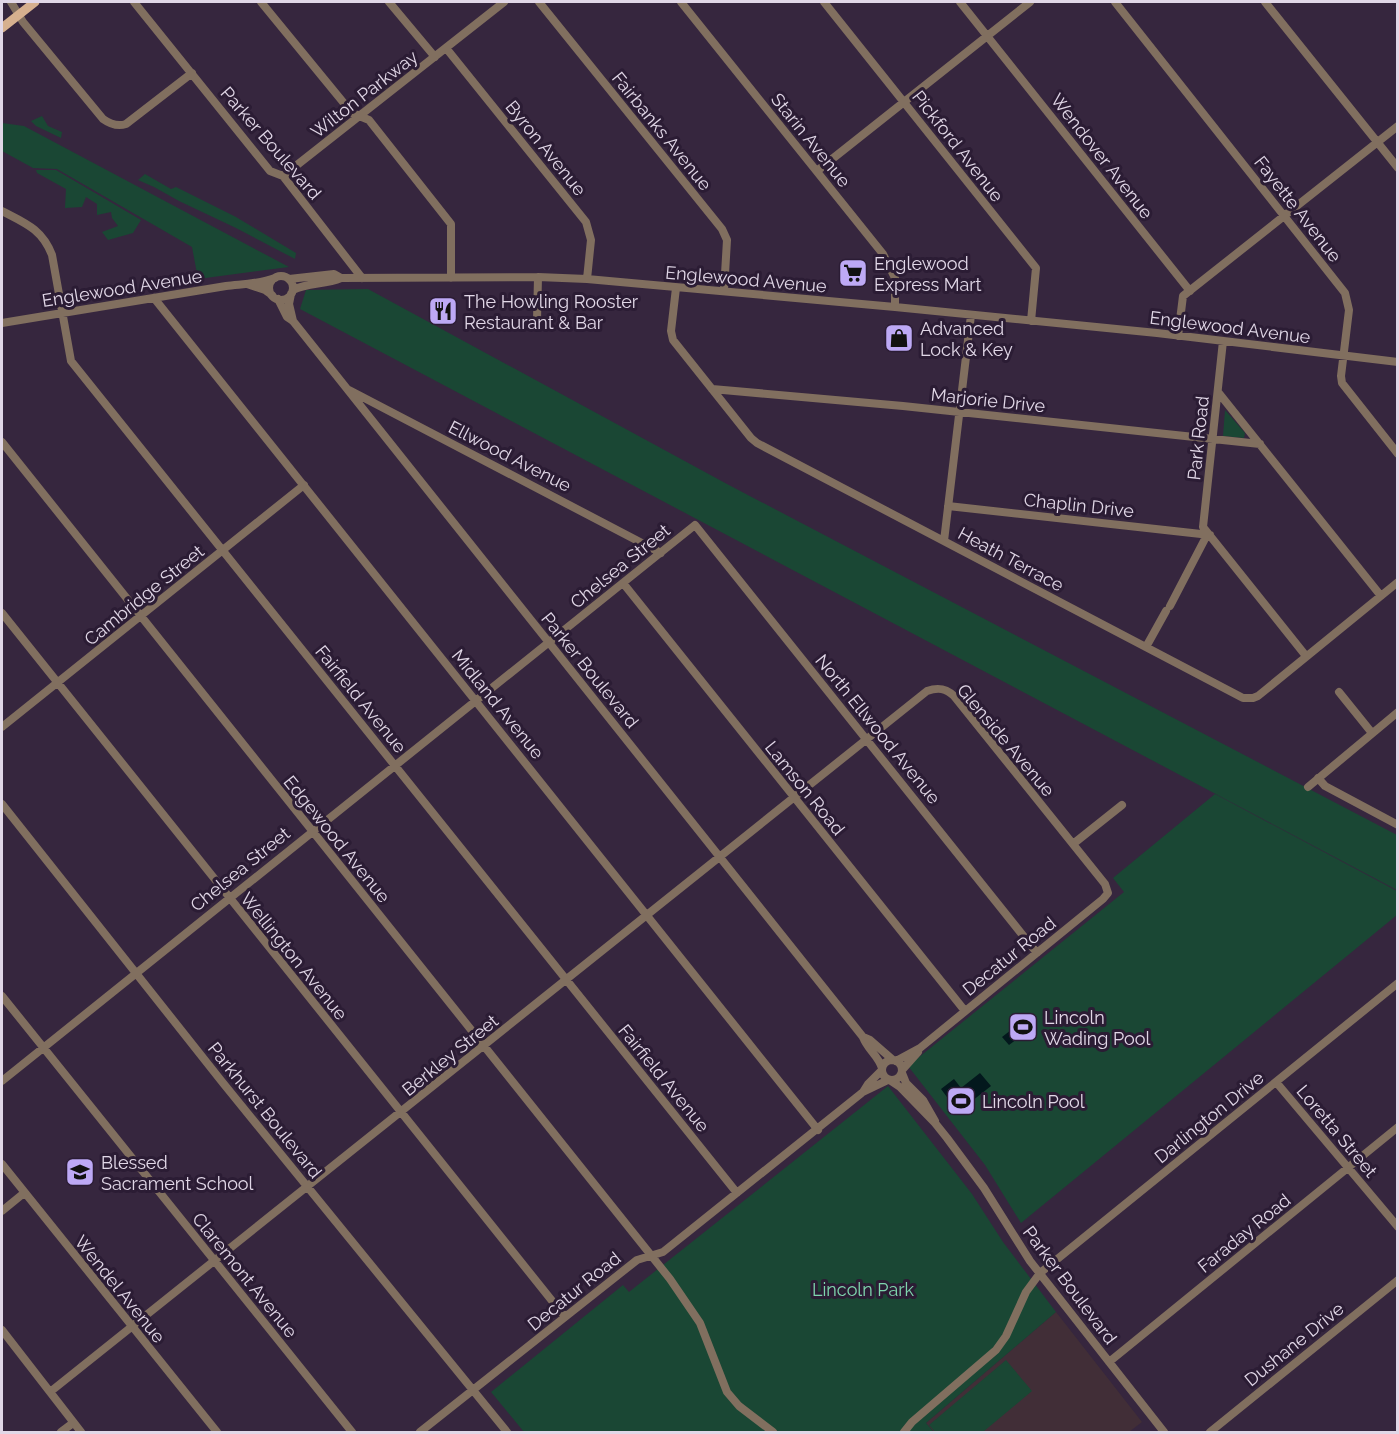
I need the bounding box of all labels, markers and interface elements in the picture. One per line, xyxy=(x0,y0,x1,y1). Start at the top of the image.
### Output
street label: Wilton Parkway xyxy=(306,46,422,142)
street label: Fairbanks Avenue xyxy=(608,68,716,195)
street label: Parker Boulevard xyxy=(216,82,326,204)
street label: Pickford Avenue xyxy=(908,86,1008,206)
street label: Starin Avenue xyxy=(767,89,855,191)
street label: Wendover Avenue xyxy=(1047,89,1158,223)
street label: Byron Avenue xyxy=(501,96,591,200)
street label: Fayette Avenue xyxy=(1250,152,1346,266)
place label: Englewood Express Mart xyxy=(874,253,982,295)
supermarket icon: Englewood Express Mart xyxy=(837,257,869,289)
street label: Englewood Avenue xyxy=(664,261,828,297)
street label: Englewood Avenue xyxy=(40,265,204,311)
place label: The Howling Rooster Restaurant & Bar xyxy=(464,291,639,333)
restaurant icon: The Howling Rooster Restaurant & Bar xyxy=(427,295,459,327)
street label: Englewood Avenue xyxy=(1148,307,1312,347)
place label: Advanced Lock & Key xyxy=(920,318,1013,360)
shop icon: Advanced Lock & Key xyxy=(883,322,915,354)
street label: Marjorie Drive xyxy=(930,384,1047,416)
street label: Park Road xyxy=(1183,395,1213,481)
street label: Ellwood Avenue xyxy=(445,416,575,496)
street label: Chaplin Drive xyxy=(1023,489,1136,521)
street label: Chelsea Street xyxy=(566,519,674,613)
street label: Heath Terrace xyxy=(955,522,1068,596)
street label: Cambridge Street xyxy=(80,540,208,650)
street label: Parker Boulevard xyxy=(537,608,643,732)
street label: Fairfield Avenue xyxy=(311,641,411,757)
street label: Midland Avenue xyxy=(448,645,549,763)
street label: North Ellwood Avenue xyxy=(811,650,945,808)
street label: Glenside Avenue xyxy=(953,679,1059,801)
street label: Lamson Road xyxy=(761,737,849,839)
street label: Edgewood Avenue xyxy=(279,771,395,907)
street label: Chelsea Street xyxy=(186,822,294,916)
street label: Wellington Avenue xyxy=(236,888,352,1024)
street label: Decatur Road xyxy=(958,912,1060,1000)
place label: Lincoln Wading Pool xyxy=(1044,1007,1150,1049)
street label: Berkley Street xyxy=(398,1010,502,1100)
sports icon: Lincoln Wading Pool xyxy=(1007,1011,1039,1043)
street label: Fairfield Avenue xyxy=(614,1020,714,1136)
street label: Parkhurst Boulevard xyxy=(204,1038,326,1182)
street label: Darlington Drive xyxy=(1150,1066,1268,1167)
street label: Loretta Street xyxy=(1292,1081,1382,1181)
sports icon: Lincoln Pool xyxy=(945,1085,977,1117)
place label: Lincoln Pool xyxy=(982,1091,1085,1112)
place label: Blessed Sacrament School xyxy=(101,1152,254,1194)
school or university icon: Blessed Sacrament School xyxy=(64,1156,96,1188)
street label: Faraday Road xyxy=(1193,1189,1295,1277)
street label: Claremont Avenue xyxy=(188,1208,302,1342)
street label: Parker Boulevard xyxy=(1019,1222,1121,1348)
street label: Wendel Avenue xyxy=(70,1231,170,1347)
street label: Decatur Road xyxy=(523,1247,625,1335)
park label: Lincoln Park xyxy=(812,1279,915,1300)
street label: Dushane Drive xyxy=(1240,1297,1348,1390)

